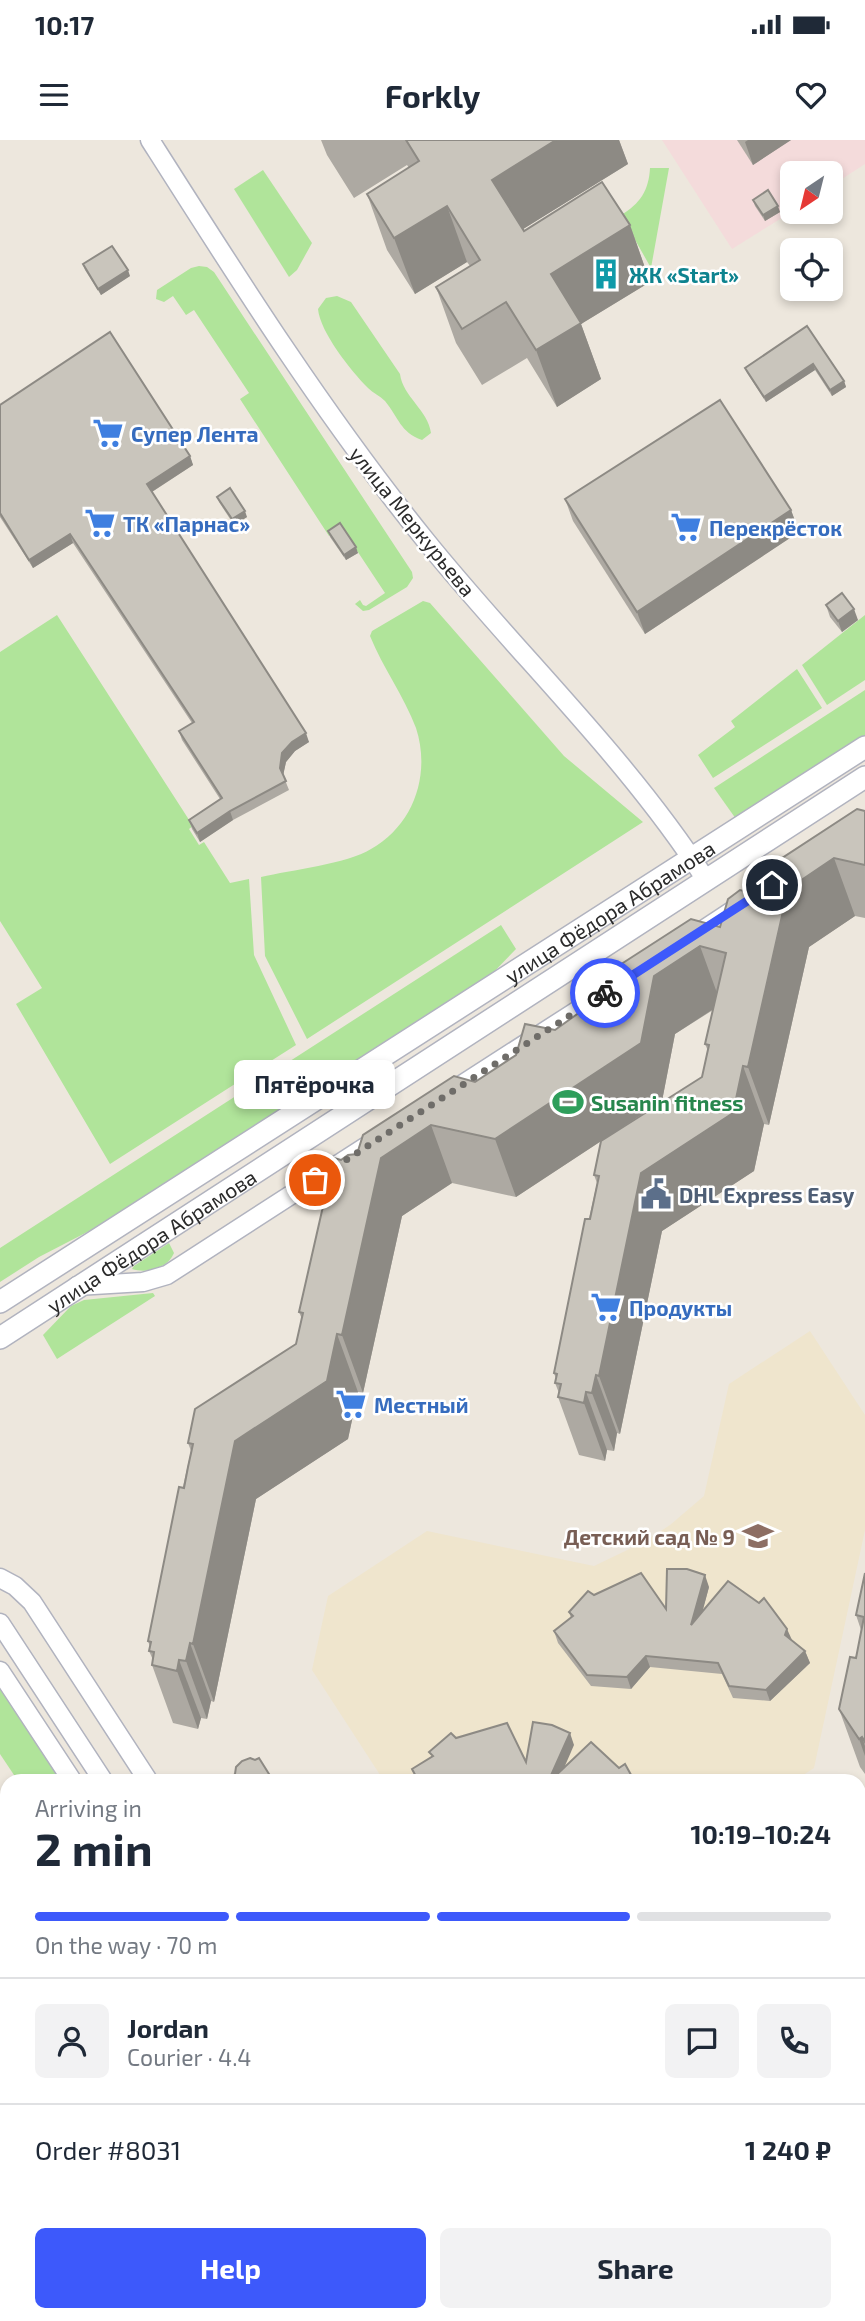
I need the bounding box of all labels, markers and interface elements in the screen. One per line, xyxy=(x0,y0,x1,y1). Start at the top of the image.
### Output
text: 10:17 xyxy=(35,9,94,40)
icon: menu xyxy=(35,76,73,114)
text: Forkly xyxy=(385,76,480,114)
icon: heart xyxy=(792,76,830,114)
north arrow xyxy=(780,161,844,224)
map controls xyxy=(780,161,843,301)
button: locate xyxy=(780,238,843,301)
building icon: ЖК «Start» xyxy=(589,257,623,291)
place label: ЖК «Start» xyxy=(629,262,739,287)
supermarket icon: Супер Лента xyxy=(91,416,125,450)
place label: Супер Лента xyxy=(131,421,259,446)
street label: улица Меркурьева xyxy=(344,441,481,602)
supermarket icon: ТК «Парнас» xyxy=(83,506,117,540)
supermarket icon: Перекрёсток xyxy=(669,510,703,544)
place label: ТК «Парнас» xyxy=(123,511,250,536)
place label: Перекрёсток xyxy=(709,515,842,540)
street label: улица Фёдора Абрамова xyxy=(500,834,719,988)
pin xyxy=(742,855,802,915)
icon: home xyxy=(753,866,791,904)
courier xyxy=(570,958,640,1028)
icon: bike xyxy=(586,974,624,1012)
callout: Пятёрочка xyxy=(234,1061,396,1110)
text: Пятёрочка xyxy=(254,1070,375,1098)
sports icon: Susanin fitness xyxy=(551,1085,585,1119)
place label: Susanin fitness xyxy=(591,1090,744,1115)
pin xyxy=(285,1150,345,1210)
icon: bag xyxy=(296,1161,334,1199)
street label: улица Фёдора Абрамова xyxy=(42,1163,260,1318)
public building icon: DHL Express Easy xyxy=(639,1177,673,1211)
place label: DHL Express Easy xyxy=(679,1182,854,1208)
supermarket icon: Продукты xyxy=(589,1290,623,1324)
place label: Продукты xyxy=(629,1295,732,1320)
supermarket icon: Местный xyxy=(334,1387,368,1421)
place label: Местный xyxy=(374,1392,469,1417)
school or university icon: Детский сад № 9 xyxy=(741,1519,775,1553)
place label: Детский сад № 9 xyxy=(564,1524,735,1549)
text: Arriving in xyxy=(35,1794,142,1822)
text: 10:19–10:24 xyxy=(690,1818,831,1849)
text: 2 min xyxy=(35,1820,153,1875)
text: On the way · 70 m xyxy=(35,1931,217,1959)
button: person xyxy=(35,2004,109,2078)
button: chat xyxy=(665,2004,739,2078)
button: phone xyxy=(757,2004,831,2078)
text: Jordan xyxy=(127,2012,209,2043)
text: Courier · 4.4 xyxy=(127,2043,251,2071)
text: Order #8031 xyxy=(35,2134,181,2165)
text: 1 240 ₽ xyxy=(745,2134,831,2165)
button: Help xyxy=(35,2228,426,2308)
button: Share xyxy=(440,2228,831,2308)

